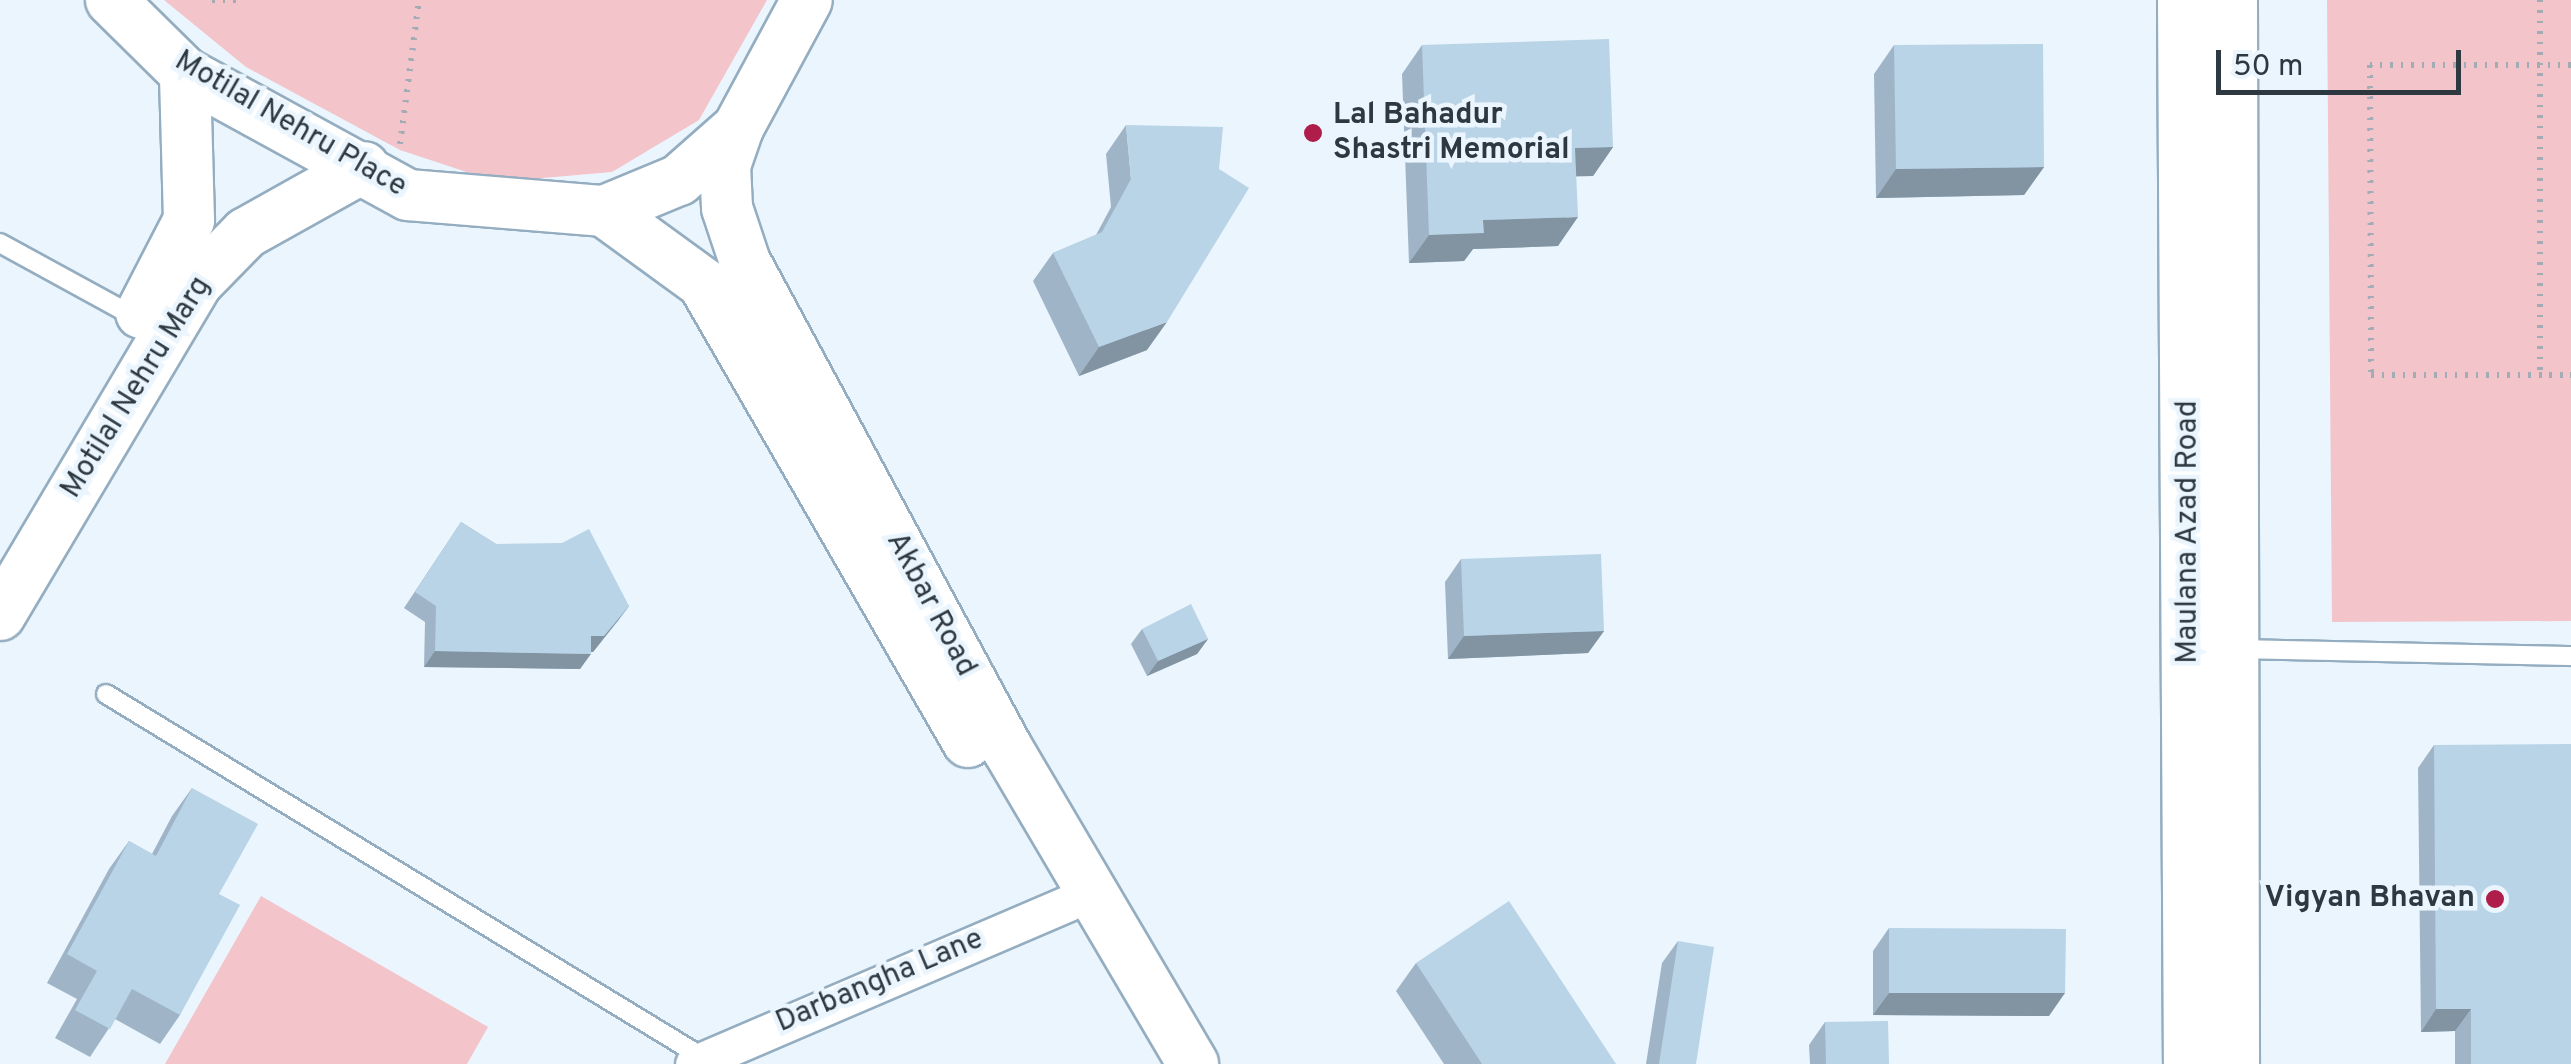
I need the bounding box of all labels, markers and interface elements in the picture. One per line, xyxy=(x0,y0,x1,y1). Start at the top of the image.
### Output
scale bar xyxy=(2221,30,2466,92)
street label: Motilal Nehru Place xyxy=(168,44,412,206)
text: 50 m xyxy=(2233,49,2303,86)
place label: Lal Bahadur Shastri Memorial xyxy=(1333,98,1570,168)
marker: Lal Bahadur Shastri Memorial xyxy=(1302,122,1324,144)
street label: Motilal Nehru Marg xyxy=(54,270,220,506)
street label: Maulana Azad Road xyxy=(2171,400,2207,664)
street label: Akbar Road xyxy=(877,527,983,683)
place label: Vigyan Bhavan xyxy=(2265,881,2475,917)
marker: Vigyan Bhavan xyxy=(2484,888,2506,910)
street label: Darbangha Lane xyxy=(771,922,989,1042)

